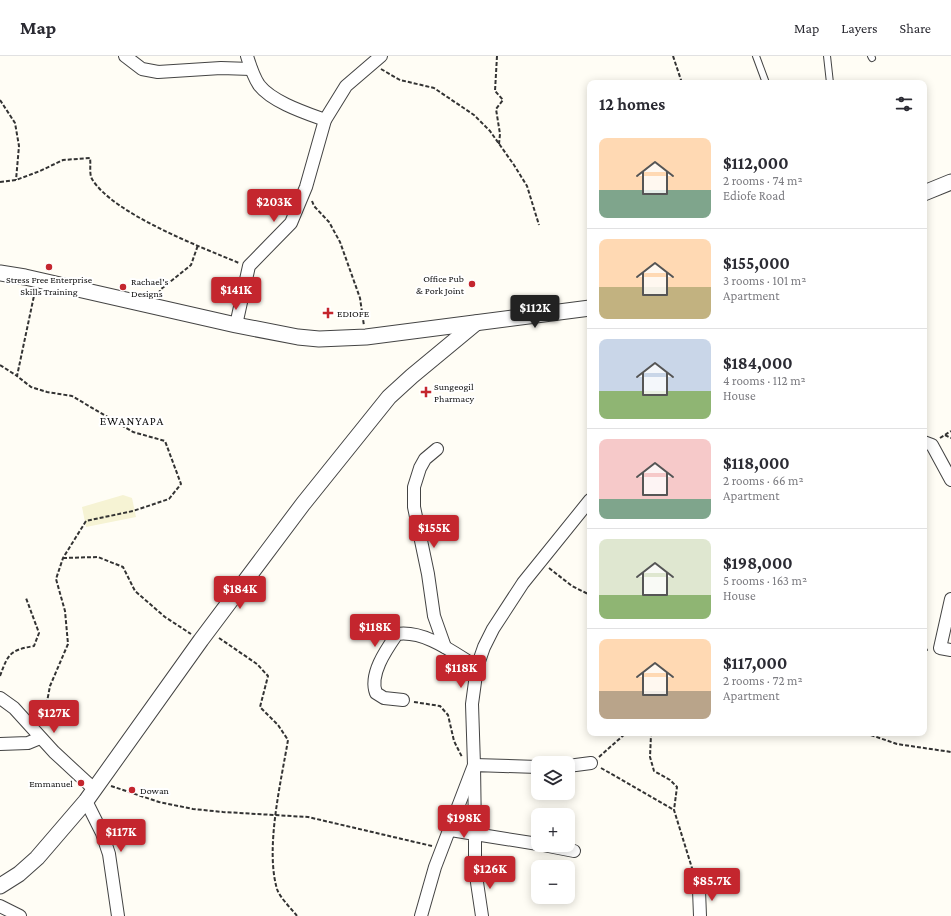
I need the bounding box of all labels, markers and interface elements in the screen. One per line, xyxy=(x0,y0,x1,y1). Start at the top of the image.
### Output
text: Map xyxy=(20,17,56,38)
text: Map xyxy=(794,20,819,36)
text: Layers xyxy=(841,20,878,36)
text: Share xyxy=(900,20,931,36)
icon: filters xyxy=(893,93,915,115)
text: 12 homes xyxy=(599,95,665,114)
icon: home xyxy=(631,154,679,202)
text: $112,000 xyxy=(723,154,789,173)
text: 2 rooms · 74 m² xyxy=(723,173,803,188)
text: Ediofe Road xyxy=(723,188,785,203)
pin: $203K xyxy=(246,189,302,223)
text: $203K xyxy=(256,194,292,209)
text: $155,000 xyxy=(723,254,790,273)
icon: home xyxy=(631,255,679,303)
marker: Stress Free Enterprise Skills Training xyxy=(44,262,54,272)
place label: Office Pub & Pork Joint xyxy=(416,273,465,296)
text: 3 rooms · 101 m² xyxy=(723,273,806,288)
place label: Stress Free Enterprise Skills Training xyxy=(6,274,93,297)
place label: Rachael's Designs xyxy=(131,276,169,299)
pin: $141K xyxy=(208,277,264,311)
marker: Office Pub & Pork Joint xyxy=(467,279,477,289)
marker: Rachael's Designs xyxy=(118,282,128,292)
text: $141K xyxy=(220,282,252,297)
text: Apartment xyxy=(723,288,780,303)
pin: $112K xyxy=(507,295,563,329)
text: $112K xyxy=(519,300,551,315)
marker: EDIOFE xyxy=(322,307,334,319)
place label: EDIOFE xyxy=(337,308,370,319)
text: $184,000 xyxy=(723,354,793,373)
icon: home xyxy=(631,355,679,403)
text: 4 rooms · 112 m² xyxy=(723,373,806,388)
place label: Sungeogil Pharmacy xyxy=(434,381,474,404)
marker: Sungeogil Pharmacy xyxy=(421,387,431,397)
text: House xyxy=(723,388,756,403)
district label: EWANYAPA xyxy=(100,414,164,428)
text: $118,000 xyxy=(723,454,790,473)
icon: home xyxy=(631,455,679,503)
text: 2 rooms · 66 m² xyxy=(723,473,804,488)
text: Apartment xyxy=(723,488,780,503)
pin: $155K xyxy=(406,515,462,549)
text: $155K xyxy=(418,520,450,535)
text: $198,000 xyxy=(723,554,793,573)
icon: home xyxy=(631,555,679,603)
text: 5 rooms · 163 m² xyxy=(723,573,807,588)
pin: $184K xyxy=(212,576,268,610)
text: $184K xyxy=(223,581,257,596)
text: House xyxy=(723,588,756,603)
pin: $118K xyxy=(347,614,403,648)
text: $118K xyxy=(359,619,391,634)
text: $117,000 xyxy=(723,654,787,673)
pin: $118K xyxy=(433,655,489,689)
icon: home xyxy=(631,655,679,703)
text: $118K xyxy=(445,660,477,675)
text: 2 rooms · 72 m² xyxy=(723,673,803,688)
text: Apartment xyxy=(723,688,780,703)
pin: $127K xyxy=(26,700,82,734)
text: $127K xyxy=(38,705,70,720)
map controls xyxy=(531,756,575,904)
button: layers xyxy=(531,756,575,800)
place label: Emmanuel xyxy=(29,778,73,789)
marker: Emmanuel xyxy=(76,778,86,788)
marker: Dowan xyxy=(127,785,137,795)
place label: Dowan xyxy=(140,785,170,796)
pin: $198K xyxy=(436,805,492,839)
button: + xyxy=(531,808,575,852)
text: $198K xyxy=(447,810,481,825)
pin: $117K xyxy=(93,819,149,853)
text: $117K xyxy=(106,824,136,839)
pin: $126K xyxy=(462,856,518,890)
button: − xyxy=(531,860,575,904)
text: $126K xyxy=(473,861,507,876)
pin: $85.7K xyxy=(679,868,745,902)
text: $85.7K xyxy=(693,873,731,888)

